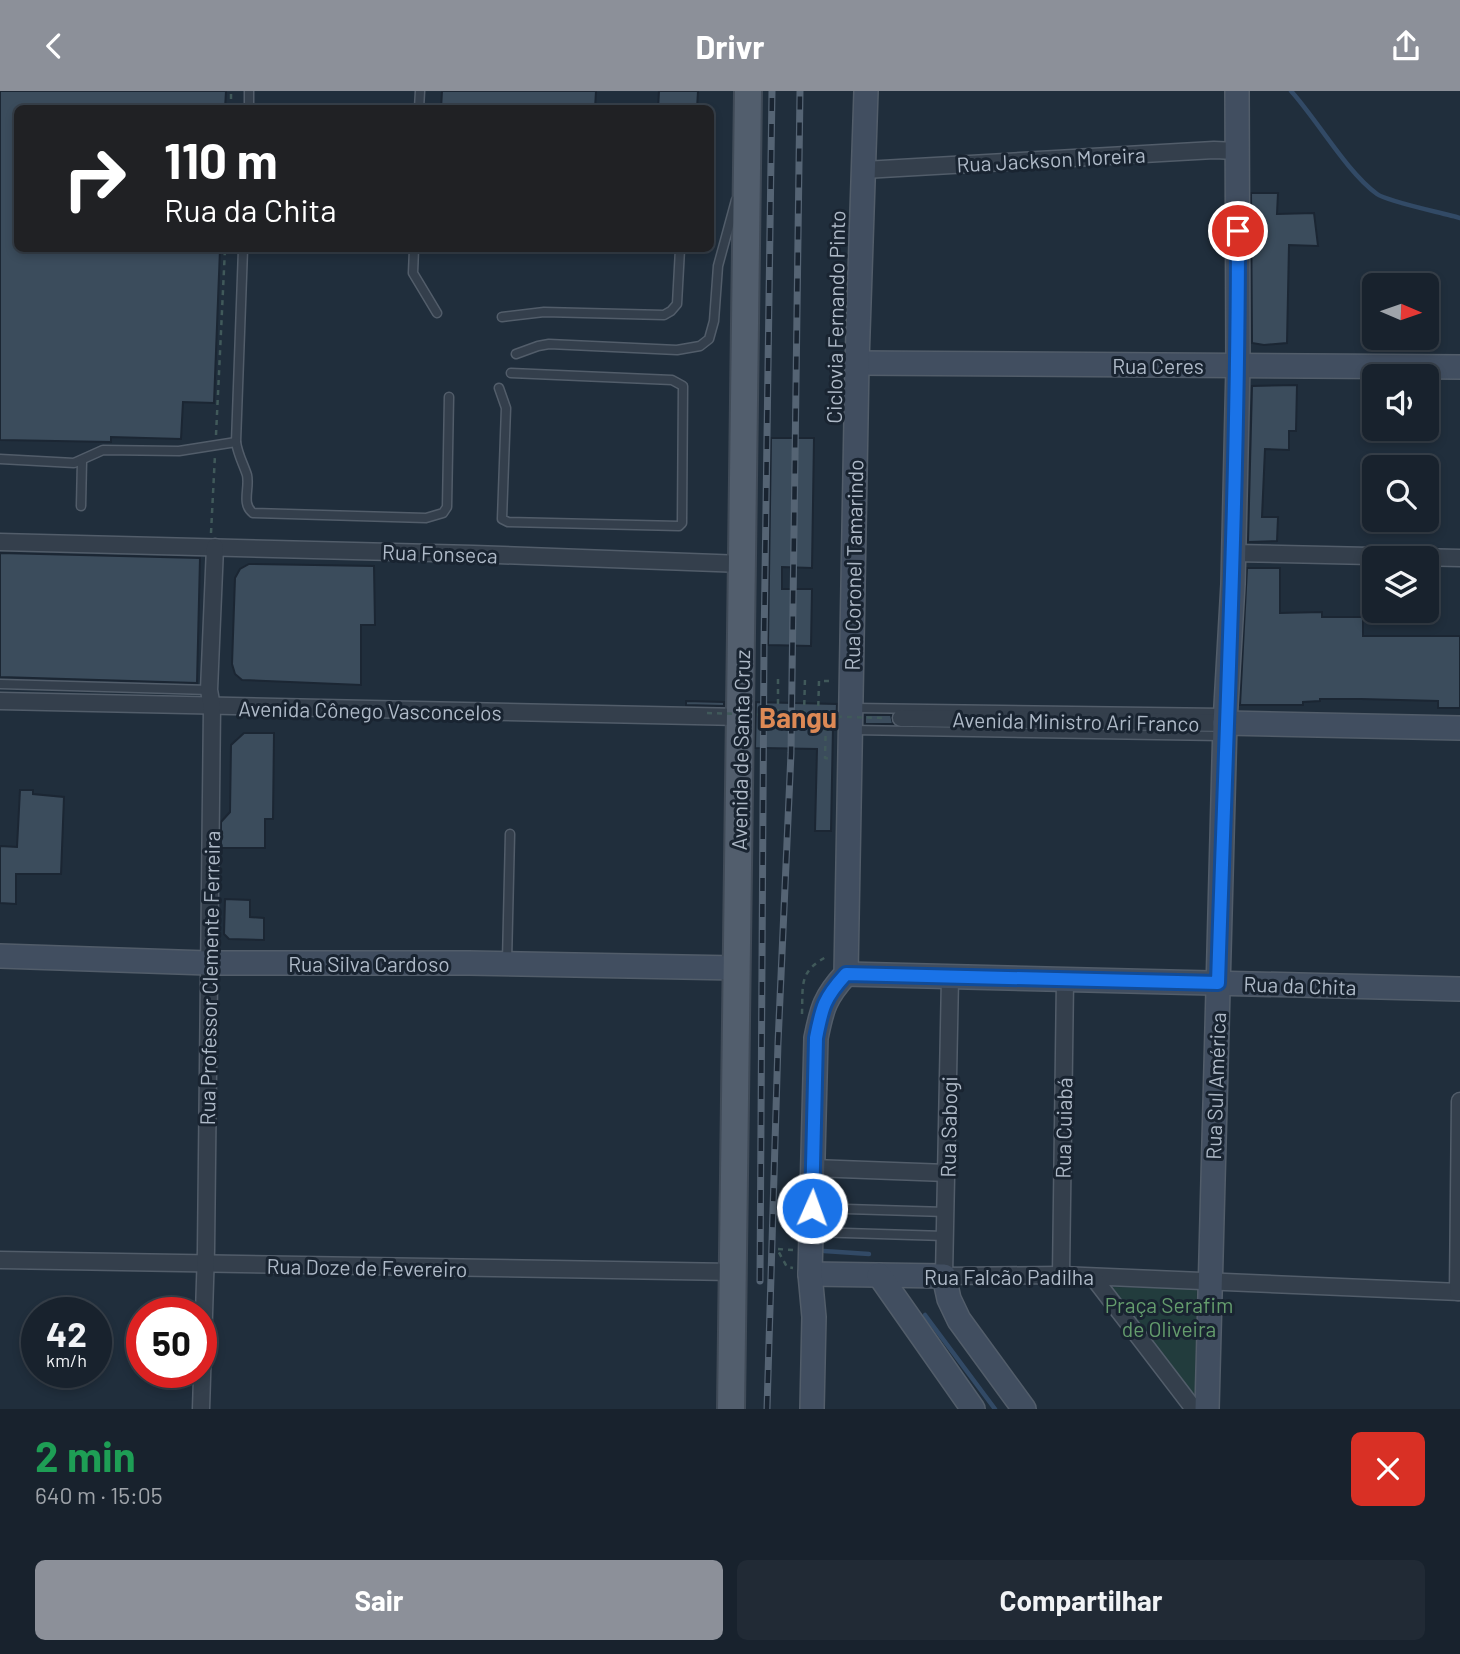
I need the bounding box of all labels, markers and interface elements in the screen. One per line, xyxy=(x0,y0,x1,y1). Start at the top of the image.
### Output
icon: back xyxy=(35,27,73,65)
text: Drivr xyxy=(695,27,765,65)
icon: share xyxy=(1387,27,1425,65)
text: 110 m xyxy=(164,130,278,189)
icon: right xyxy=(49,133,140,224)
street label: Rua Jackson Moreira xyxy=(956,142,1146,176)
text: Rua da Chita xyxy=(164,190,337,228)
pin xyxy=(1208,201,1268,261)
street label: Ciclovia Fernando Pinto xyxy=(821,210,849,424)
icon: arrive xyxy=(1219,212,1257,250)
north arrow xyxy=(1362,273,1438,350)
map controls xyxy=(1362,273,1439,623)
street label: Rua Ceres xyxy=(1112,353,1204,378)
button: sound xyxy=(1362,364,1439,441)
button: search xyxy=(1362,455,1439,532)
street label: Rua Coronel Tamarindo xyxy=(839,459,867,671)
street label: Rua Fonseca xyxy=(382,538,498,568)
button: layers xyxy=(1362,546,1439,623)
street label: Avenida de Santa Cruz xyxy=(726,649,754,851)
street label: Avenida Cônego Vasconcelos xyxy=(238,695,502,725)
district label: Bangu xyxy=(759,700,837,734)
street label: Avenida Ministro Ari Franco xyxy=(952,706,1200,736)
street label: Rua Professor Clemente Ferreira xyxy=(194,831,224,1125)
street label: Rua Silva Cardoso xyxy=(288,951,450,976)
street label: Rua da Chita xyxy=(1243,971,1357,999)
street label: Rua Sul América xyxy=(1200,1012,1230,1160)
street label: Rua Sabogi xyxy=(935,1076,961,1178)
street label: Rua Cuiabá xyxy=(1050,1077,1076,1179)
position arrow xyxy=(775,1171,849,1245)
street label: Rua Doze de Fevereiro xyxy=(266,1253,468,1281)
street label: Rua Falcão Padilha xyxy=(924,1264,1094,1289)
park label: Praça Serafim de Oliveira xyxy=(1105,1292,1233,1341)
speed limit sign: 50 xyxy=(126,1297,217,1388)
text: 42 xyxy=(46,1312,87,1354)
text: km/h xyxy=(46,1349,87,1371)
text: 2 min xyxy=(35,1430,136,1480)
button: close xyxy=(1351,1432,1425,1506)
text: 640 m · 15:05 xyxy=(35,1481,163,1509)
button: Sair xyxy=(35,1560,723,1640)
button: Compartilhar xyxy=(737,1560,1425,1640)

